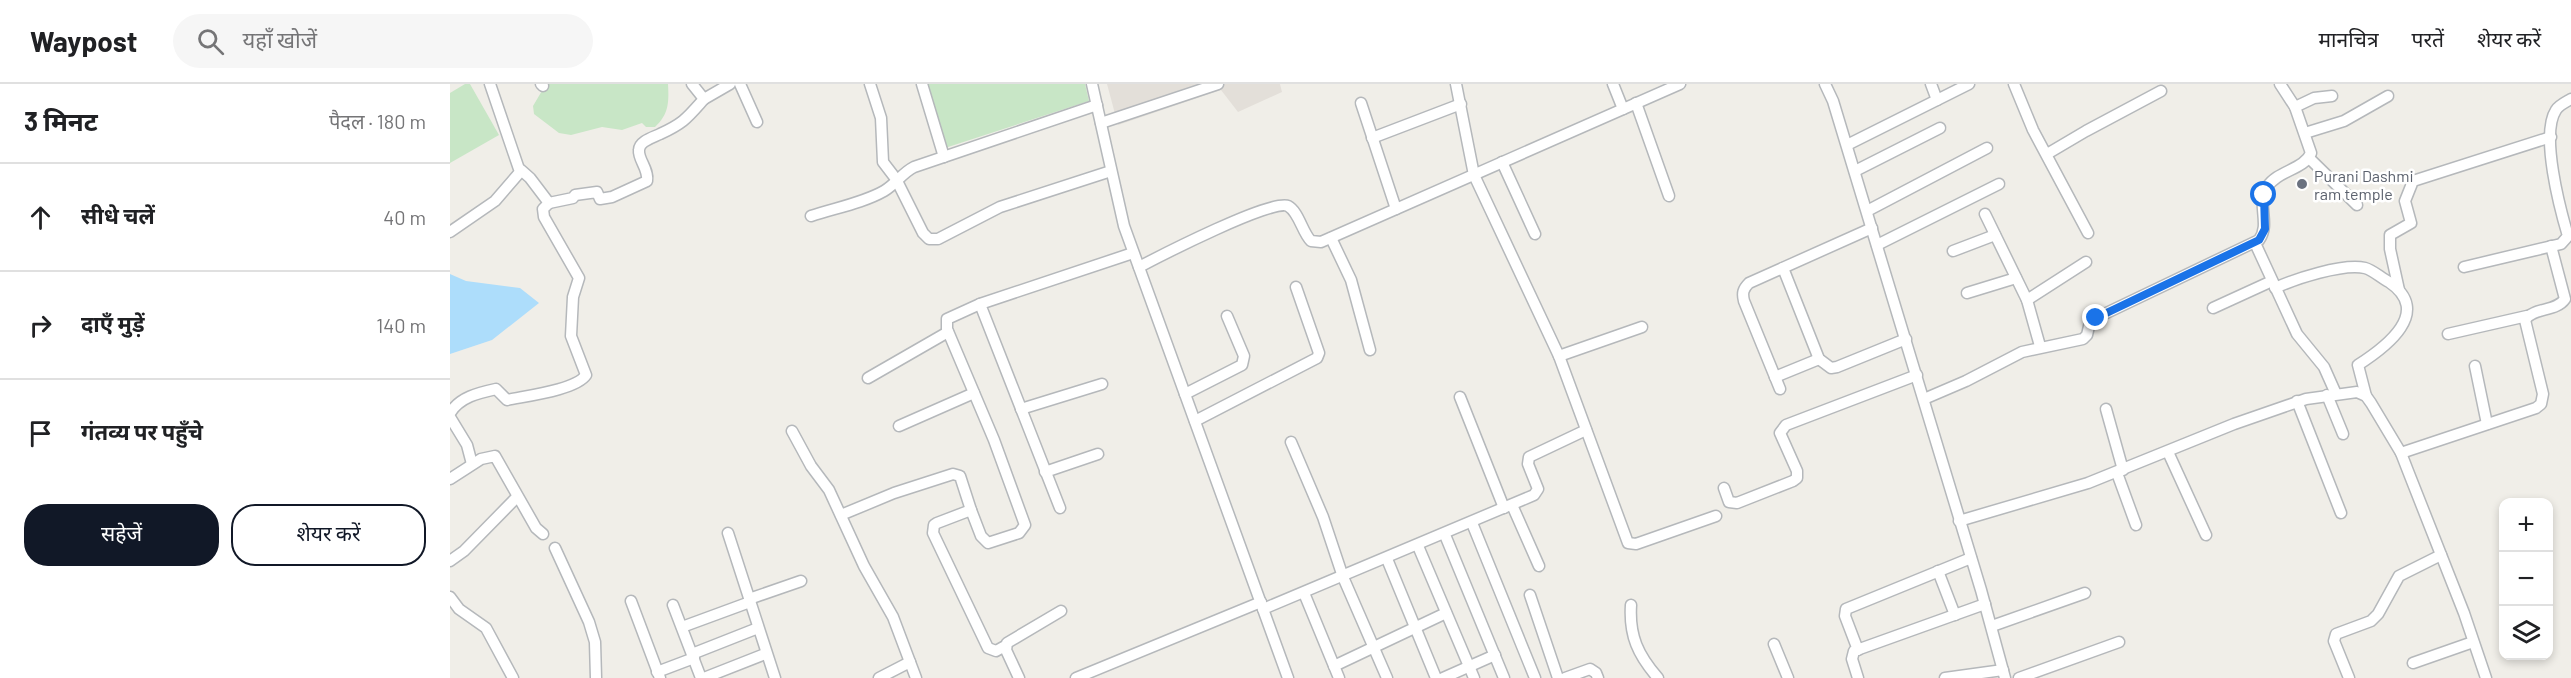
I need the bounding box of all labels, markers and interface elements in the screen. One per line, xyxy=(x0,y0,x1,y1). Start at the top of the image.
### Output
search box xyxy=(173,14,593,68)
text: Waypost xyxy=(30,24,137,58)
icon: search xyxy=(194,25,227,58)
text: यहाँ खोजें xyxy=(242,26,317,52)
text: मानचित्र xyxy=(2319,26,2379,51)
text: परतें xyxy=(2412,26,2444,51)
text: शेयर करें xyxy=(2477,26,2541,51)
text: 3 मिनट xyxy=(24,105,98,136)
text: पैदल · 180 m xyxy=(329,109,426,133)
place label: Purani Dashmi ram temple xyxy=(2314,166,2414,203)
marker: Purani Dashmi ram temple xyxy=(2295,177,2309,191)
route start xyxy=(2250,181,2276,207)
icon: ahead xyxy=(24,201,57,234)
text: सीधे चलें xyxy=(81,202,155,228)
text: 40 m xyxy=(383,205,426,229)
route end xyxy=(2082,304,2108,330)
icon: right xyxy=(24,309,57,342)
text: दाएँ मुड़ें xyxy=(81,310,144,336)
text: 140 m xyxy=(376,313,426,337)
icon: arrive xyxy=(24,417,57,450)
text: गंतव्य पर पहुँचे xyxy=(81,418,203,444)
map controls xyxy=(2499,498,2553,660)
button: + xyxy=(2499,498,2553,552)
button: सहेजें xyxy=(24,504,219,566)
button: शेयर करें xyxy=(231,504,426,566)
button: − xyxy=(2499,552,2553,606)
button: layers xyxy=(2499,606,2553,660)

